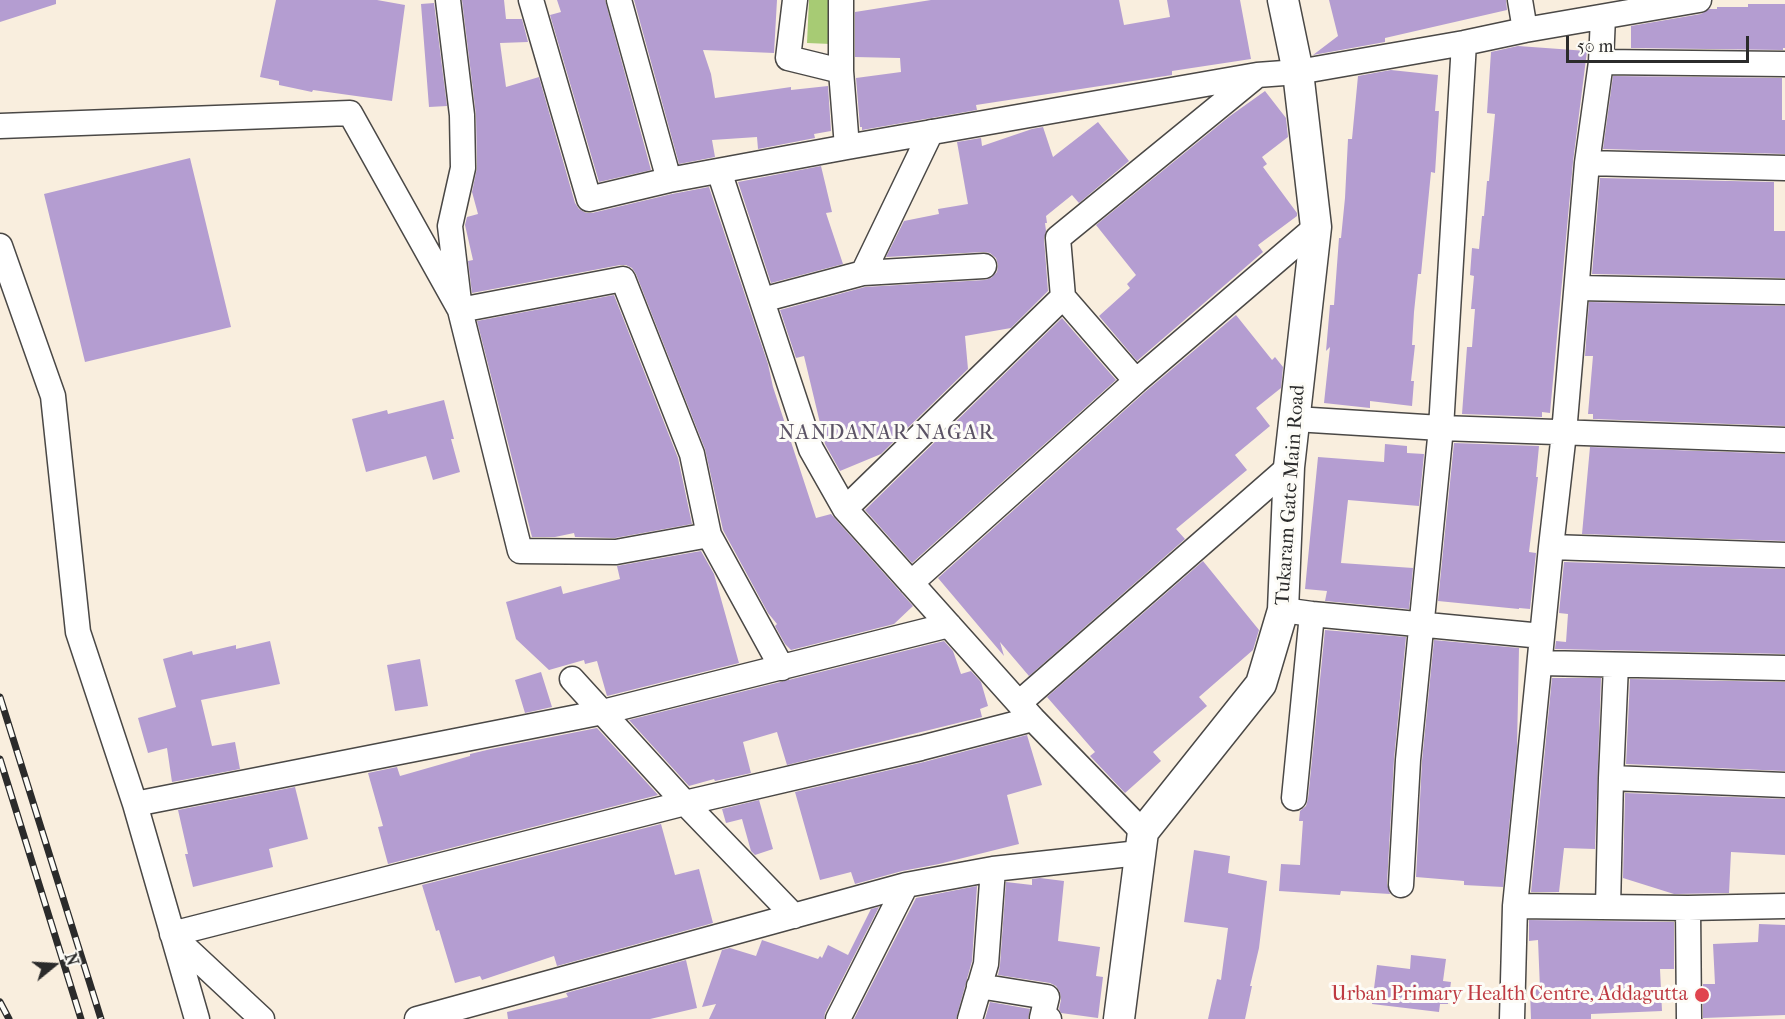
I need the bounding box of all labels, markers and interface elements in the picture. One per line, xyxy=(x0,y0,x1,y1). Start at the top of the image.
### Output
scale bar xyxy=(1569,24,1752,62)
text: 50 m xyxy=(1577,36,1613,57)
street label: Tukaram Gate Main Road xyxy=(1271,384,1311,606)
district label: NANDANAR NAGAR xyxy=(779,421,995,447)
north arrow xyxy=(24,935,84,995)
text: N xyxy=(61,951,83,968)
place label: Urban Primary Health Centre, Addagutta xyxy=(1331,983,1688,1007)
marker: Urban Primary Health Centre, Addagutta xyxy=(1693,986,1711,1004)

